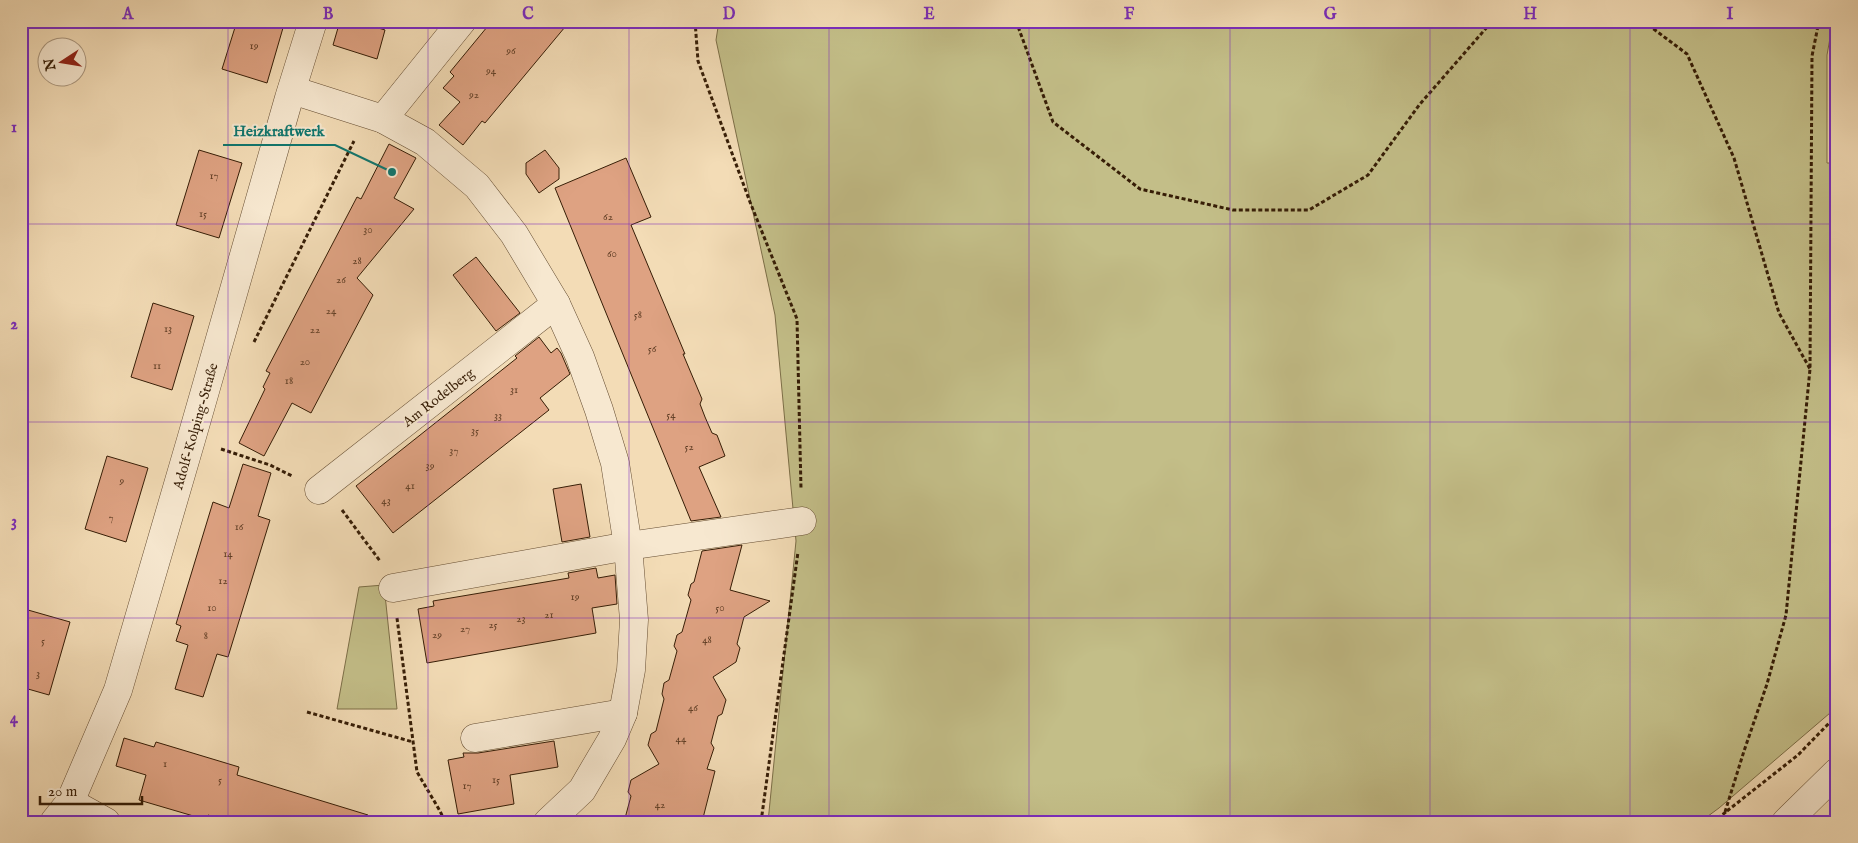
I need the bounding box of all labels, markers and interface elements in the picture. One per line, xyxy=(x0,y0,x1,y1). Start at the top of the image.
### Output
text: A xyxy=(122,5,135,25)
text: B xyxy=(323,5,334,25)
text: C xyxy=(522,5,534,25)
text: D xyxy=(723,5,736,25)
text: E xyxy=(923,5,935,25)
text: F xyxy=(1124,5,1135,25)
text: G xyxy=(1324,5,1337,25)
text: H xyxy=(1523,5,1537,25)
text: I xyxy=(1727,5,1734,25)
north arrow xyxy=(38,38,88,88)
house number: 19 xyxy=(250,39,259,53)
house number: 96 xyxy=(505,44,516,58)
text: N xyxy=(40,57,61,73)
house number: 94 xyxy=(485,64,497,78)
house number: 92 xyxy=(468,88,479,102)
callout: Heizkraftwerk xyxy=(223,115,335,145)
text: 1 xyxy=(11,118,17,138)
text: Heizkraftwerk xyxy=(233,122,326,141)
house number: 17 xyxy=(209,169,219,183)
house number: 15 xyxy=(199,207,207,221)
house number: 62 xyxy=(603,210,613,224)
house number: 30 xyxy=(363,223,373,237)
house number: 60 xyxy=(607,247,617,261)
house number: 28 xyxy=(352,254,362,268)
house number: 26 xyxy=(336,273,346,287)
house number: 24 xyxy=(326,304,337,318)
house number: 58 xyxy=(634,308,642,322)
text: 2 xyxy=(10,315,18,335)
house number: 13 xyxy=(164,322,172,336)
house number: 22 xyxy=(310,323,320,337)
house number: 56 xyxy=(648,342,657,356)
house number: 20 xyxy=(300,355,310,369)
house number: 11 xyxy=(153,359,161,373)
street label: Adolf-Kolping-Straße xyxy=(169,360,223,493)
street label: Am Rodelberg xyxy=(398,364,478,432)
house number: 18 xyxy=(285,374,293,388)
house number: 31 xyxy=(510,383,518,397)
house number: 54 xyxy=(666,408,676,422)
house number: 33 xyxy=(494,409,502,423)
house number: 35 xyxy=(471,424,479,438)
house number: 52 xyxy=(684,440,694,454)
house number: 37 xyxy=(449,444,459,458)
house number: 39 xyxy=(426,459,435,473)
house number: 9 xyxy=(119,474,125,488)
house number: 41 xyxy=(405,479,415,493)
house number: 43 xyxy=(381,494,391,508)
house number: 7 xyxy=(108,511,114,525)
text: 3 xyxy=(11,512,17,532)
house number: 16 xyxy=(235,520,244,534)
house number: 14 xyxy=(223,547,233,561)
house number: 12 xyxy=(218,574,228,588)
house number: 19 xyxy=(571,590,580,604)
house number: 10 xyxy=(207,601,217,615)
house number: 50 xyxy=(715,601,725,615)
house number: 21 xyxy=(544,608,554,622)
house number: 23 xyxy=(516,612,526,626)
house number: 25 xyxy=(488,618,498,632)
house number: 27 xyxy=(460,622,470,636)
house number: 29 xyxy=(432,628,442,642)
house number: 8 xyxy=(204,629,208,643)
house number: 48 xyxy=(702,633,712,647)
house number: 5 xyxy=(41,634,45,648)
house number: 3 xyxy=(36,667,40,681)
house number: 46 xyxy=(688,701,698,715)
text: 4 xyxy=(10,709,19,729)
house number: 44 xyxy=(676,732,687,746)
house number: 1 xyxy=(163,757,167,771)
scale bar xyxy=(40,773,142,805)
house number: 5 xyxy=(218,773,222,787)
house number: 15 xyxy=(492,773,500,787)
house number: 17 xyxy=(462,779,472,793)
text: 20 m xyxy=(48,782,78,801)
house number: 42 xyxy=(655,798,665,812)

